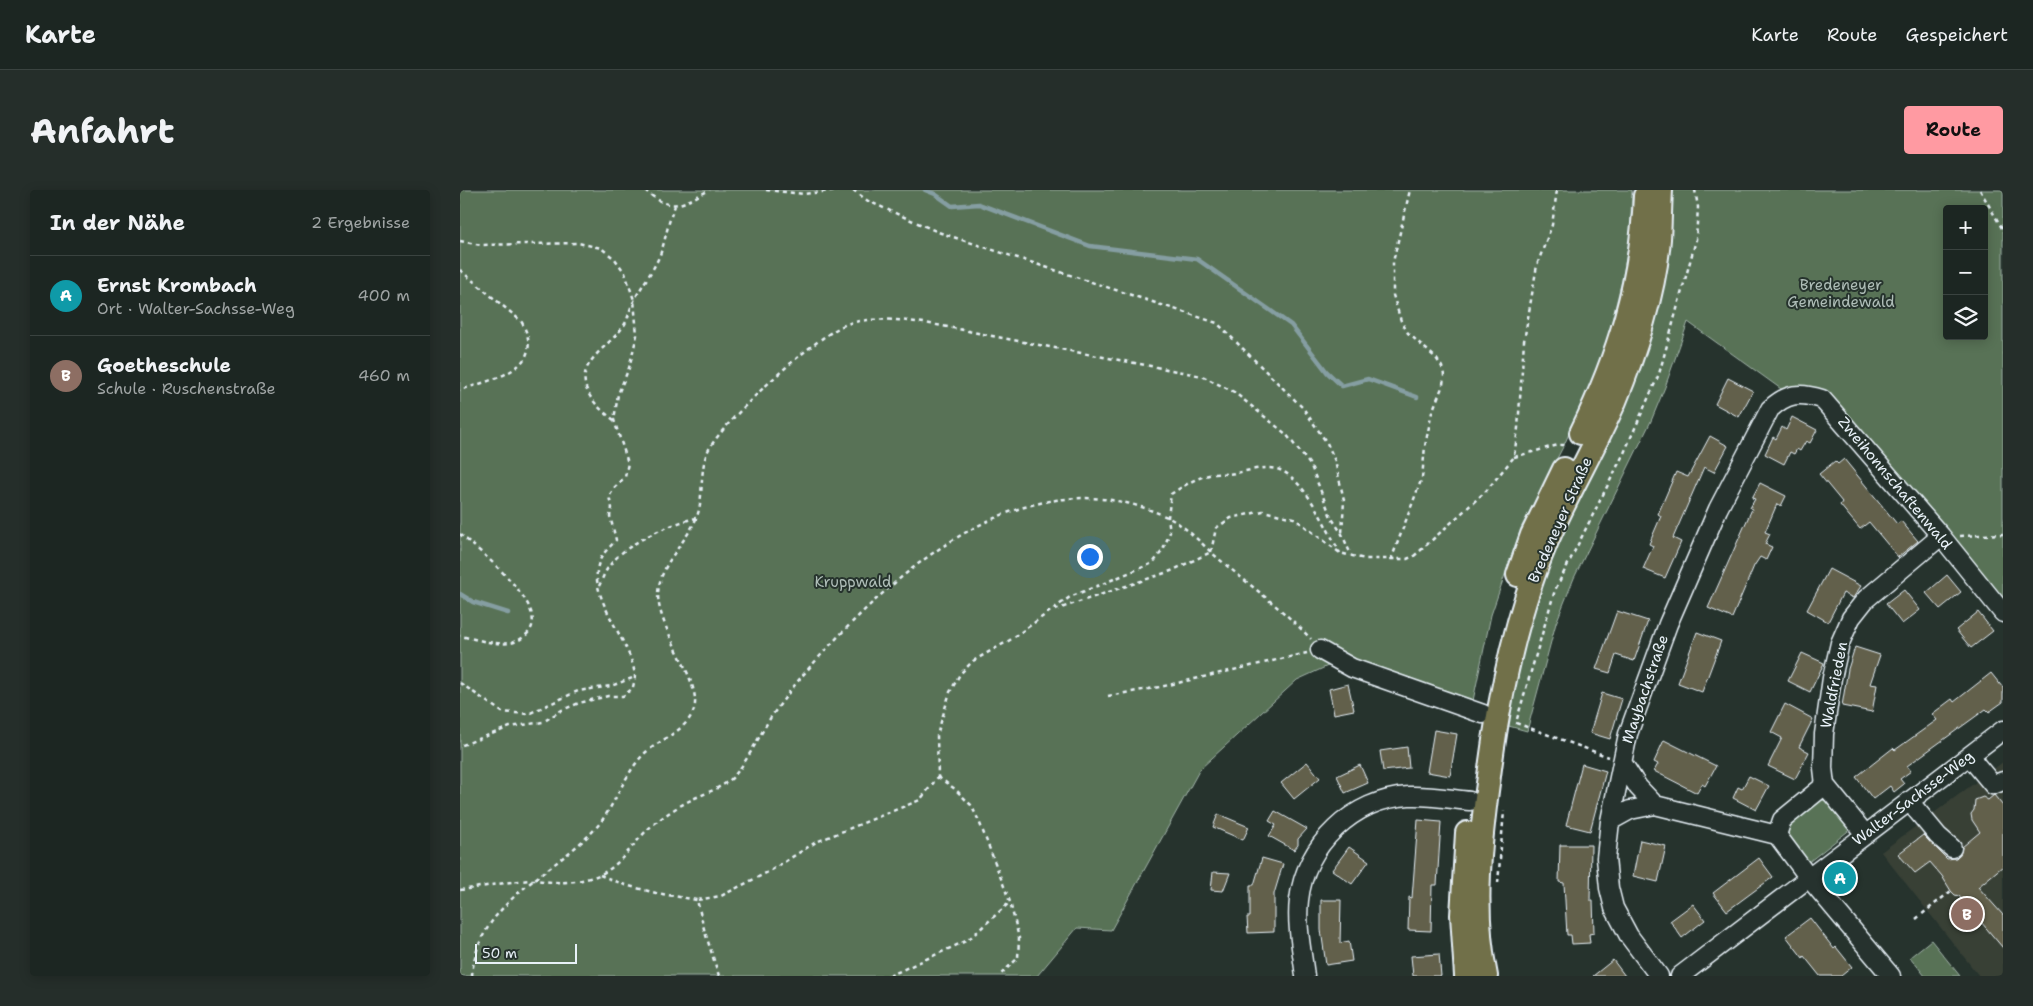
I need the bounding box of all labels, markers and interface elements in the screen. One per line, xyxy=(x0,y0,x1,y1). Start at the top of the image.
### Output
text: Karte xyxy=(25,19,96,51)
text: Karte xyxy=(1751,23,1799,47)
text: Route xyxy=(1827,23,1878,47)
text: Gespeichert xyxy=(1906,23,2008,47)
button: Route xyxy=(1904,106,2003,154)
text: Anfahrt xyxy=(30,107,174,154)
map controls xyxy=(1943,205,1988,340)
button: + xyxy=(1943,205,1988,250)
text: In der Nähe xyxy=(50,209,185,237)
text: 2 Ergebnisse xyxy=(311,212,410,233)
button: − xyxy=(1943,250,1988,295)
text: Ernst Krombach xyxy=(97,273,257,298)
park label: Bredeneyer Gemeindewald xyxy=(1787,275,1895,312)
text: A xyxy=(60,285,72,306)
text: 400 m xyxy=(357,285,410,306)
button: layers xyxy=(1943,295,1988,340)
text: Ort · Walter-Sachsse-Weg xyxy=(97,298,295,319)
text: Goetheschule xyxy=(97,353,231,378)
text: B xyxy=(61,365,71,386)
text: 460 m xyxy=(358,365,410,386)
text: Schule · Ruschenstraße xyxy=(97,378,276,399)
street label: Zweihonnschaftenwald xyxy=(1833,412,1957,554)
street label: Bredeneyer Straße xyxy=(1523,454,1597,586)
your location xyxy=(1077,544,1103,570)
park label: Kruppwald xyxy=(815,572,892,592)
street label: Maybachstraße xyxy=(1617,632,1673,746)
street label: Waldfrieden xyxy=(1816,640,1852,730)
street label: Walter-Sachsse-Weg xyxy=(1848,746,1978,850)
pin: A xyxy=(1824,859,1856,897)
pin: B xyxy=(1951,895,1983,933)
scale bar xyxy=(475,941,578,964)
text: 50 m xyxy=(482,944,517,962)

